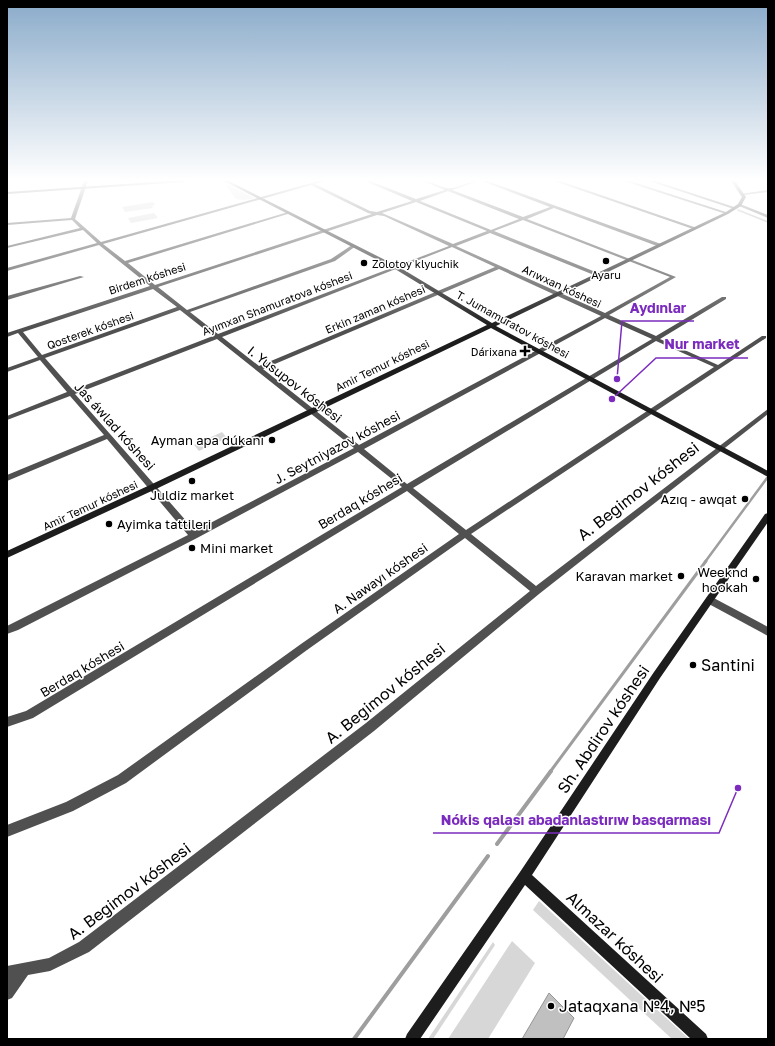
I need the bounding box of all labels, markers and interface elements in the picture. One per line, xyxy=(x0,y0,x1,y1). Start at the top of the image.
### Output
marker: Ayaru xyxy=(601,256,611,266)
place label: Zolotoy klyuchik xyxy=(372,257,459,270)
marker: Zolotoy klyuchik xyxy=(359,258,369,268)
street label: Birdem kóshesi xyxy=(107,259,187,297)
street label: Arıwxan kóshesi xyxy=(520,262,604,310)
street label: Ayımxan Shamuratova kóshesi xyxy=(200,268,354,338)
place label: Ayaru xyxy=(591,268,621,281)
street label: Erkin zaman kóshesi xyxy=(323,282,427,336)
street label: T. Jumamuratov kóshesi xyxy=(454,288,572,360)
callout: Aydınlar xyxy=(622,295,694,321)
text: Aydınlar xyxy=(630,299,687,316)
street label: Qosterek kóshesi xyxy=(45,308,135,352)
callout: Nur market xyxy=(656,332,748,358)
text: Nur market xyxy=(664,335,740,352)
street label: Amir Temur kóshesi xyxy=(333,337,431,393)
street label: I. Yusupov kóshesi xyxy=(245,342,345,426)
place label: Dárixana xyxy=(471,345,517,358)
marker: Dárixana xyxy=(520,346,530,356)
street label: Jas áwlad kóshesi xyxy=(71,379,159,473)
street label: J. Seytniyazov kóshesi xyxy=(271,407,403,487)
place label: Ayman apa dúkanı xyxy=(151,432,264,448)
marker: Ayman apa dúkanı xyxy=(267,435,277,445)
street label: A. Begimov kóshesi xyxy=(573,437,703,545)
street label: Berdaq kóshesi xyxy=(315,470,405,532)
marker: Juldiz market xyxy=(187,476,197,486)
street label: Amir Temur kóshesi xyxy=(41,477,139,533)
place label: Juldiz market xyxy=(150,487,234,503)
place label: Azıq - awqat xyxy=(661,491,737,507)
marker: Azıq - awqat xyxy=(740,494,750,504)
place label: Ayimka tattileri xyxy=(117,516,211,532)
marker: Ayimka tattileri xyxy=(104,519,114,529)
street label: A. Nawayı kóshesi xyxy=(329,539,431,617)
place label: Mini market xyxy=(200,540,273,556)
marker: Mini market xyxy=(187,543,197,553)
place label: Weeknd hookah xyxy=(698,564,748,595)
place label: Karavan market xyxy=(576,568,673,584)
marker: Karavan market xyxy=(676,571,686,581)
marker: Weeknd hookah xyxy=(751,574,761,584)
street label: Berdaq kóshesi xyxy=(37,638,127,700)
street label: A. Begimov kóshesi xyxy=(321,638,449,748)
place label: Santini xyxy=(701,655,755,675)
marker: Santini xyxy=(688,660,698,670)
street label: Sh. Abdirov kóshesi xyxy=(553,661,653,797)
callout: Nókis qalası abadanlastırıw basqarması xyxy=(433,807,719,833)
text: Nókis qalası abadanlastırıw basqarması xyxy=(441,811,711,828)
street label: A. Begimov kóshesi xyxy=(64,838,194,944)
street label: Almazar kóshesi xyxy=(563,887,667,987)
place label: Jataqxana №4, №5 xyxy=(559,996,705,1016)
marker: Jataqxana №4, №5 xyxy=(546,1001,556,1011)

